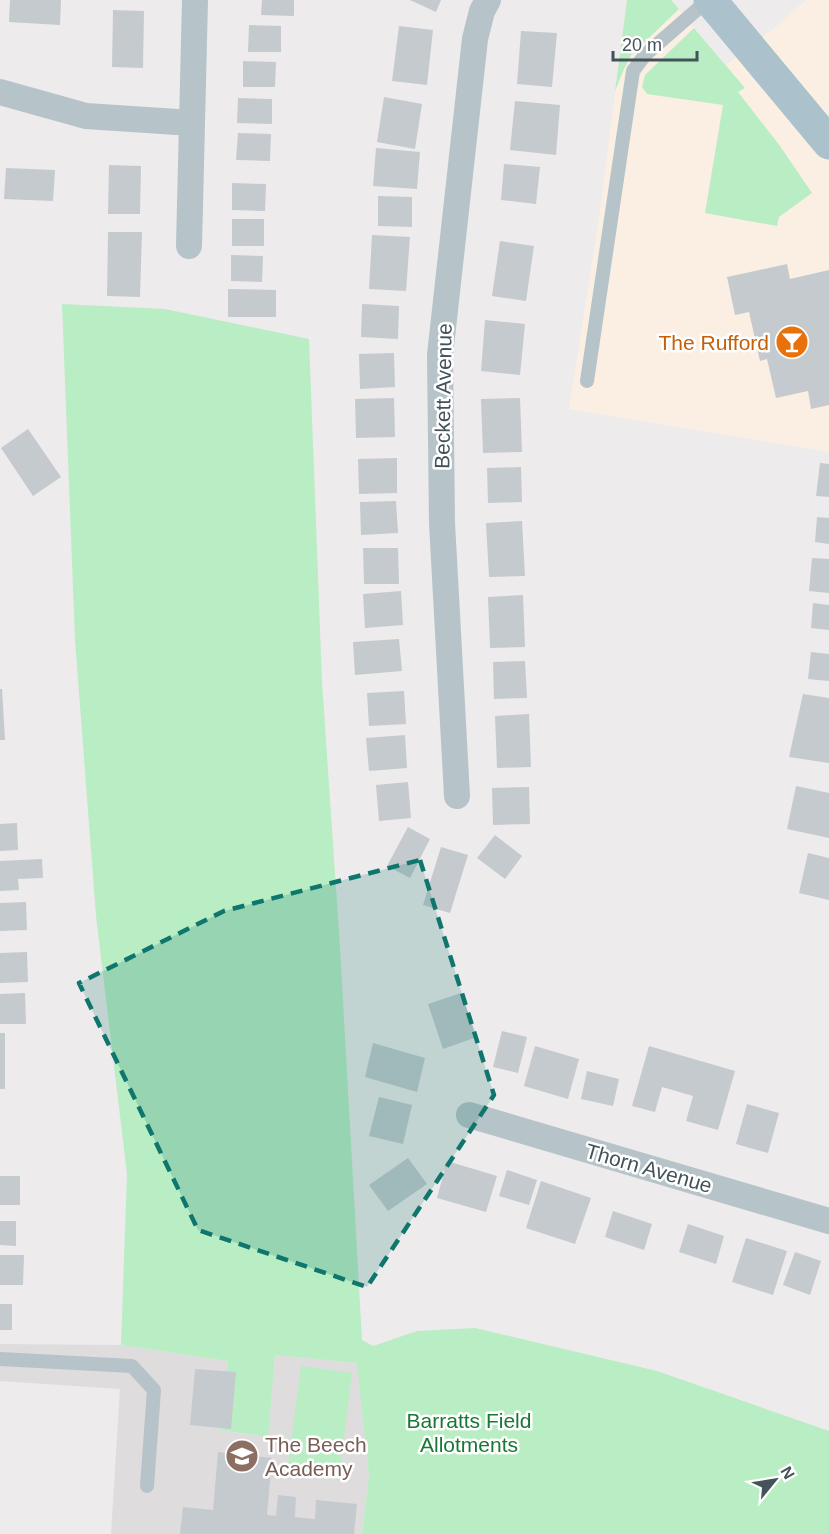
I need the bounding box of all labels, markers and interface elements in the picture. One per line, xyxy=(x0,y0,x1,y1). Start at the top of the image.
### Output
scale bar xyxy=(613,24,697,62)
text: 20 m xyxy=(622,35,662,55)
street label: Beckett Avenue xyxy=(430,323,456,469)
bar icon: The Rufford xyxy=(774,324,810,360)
place label: The Rufford xyxy=(658,331,769,354)
street label: Thorn Avenue xyxy=(583,1139,715,1197)
park label: Barratts Field Allotments xyxy=(407,1409,531,1456)
place label: The Beech Academy xyxy=(265,1433,367,1480)
school or university icon: The Beech Academy xyxy=(224,1438,260,1474)
north arrow xyxy=(745,1450,805,1510)
text: N xyxy=(777,1463,798,1482)

